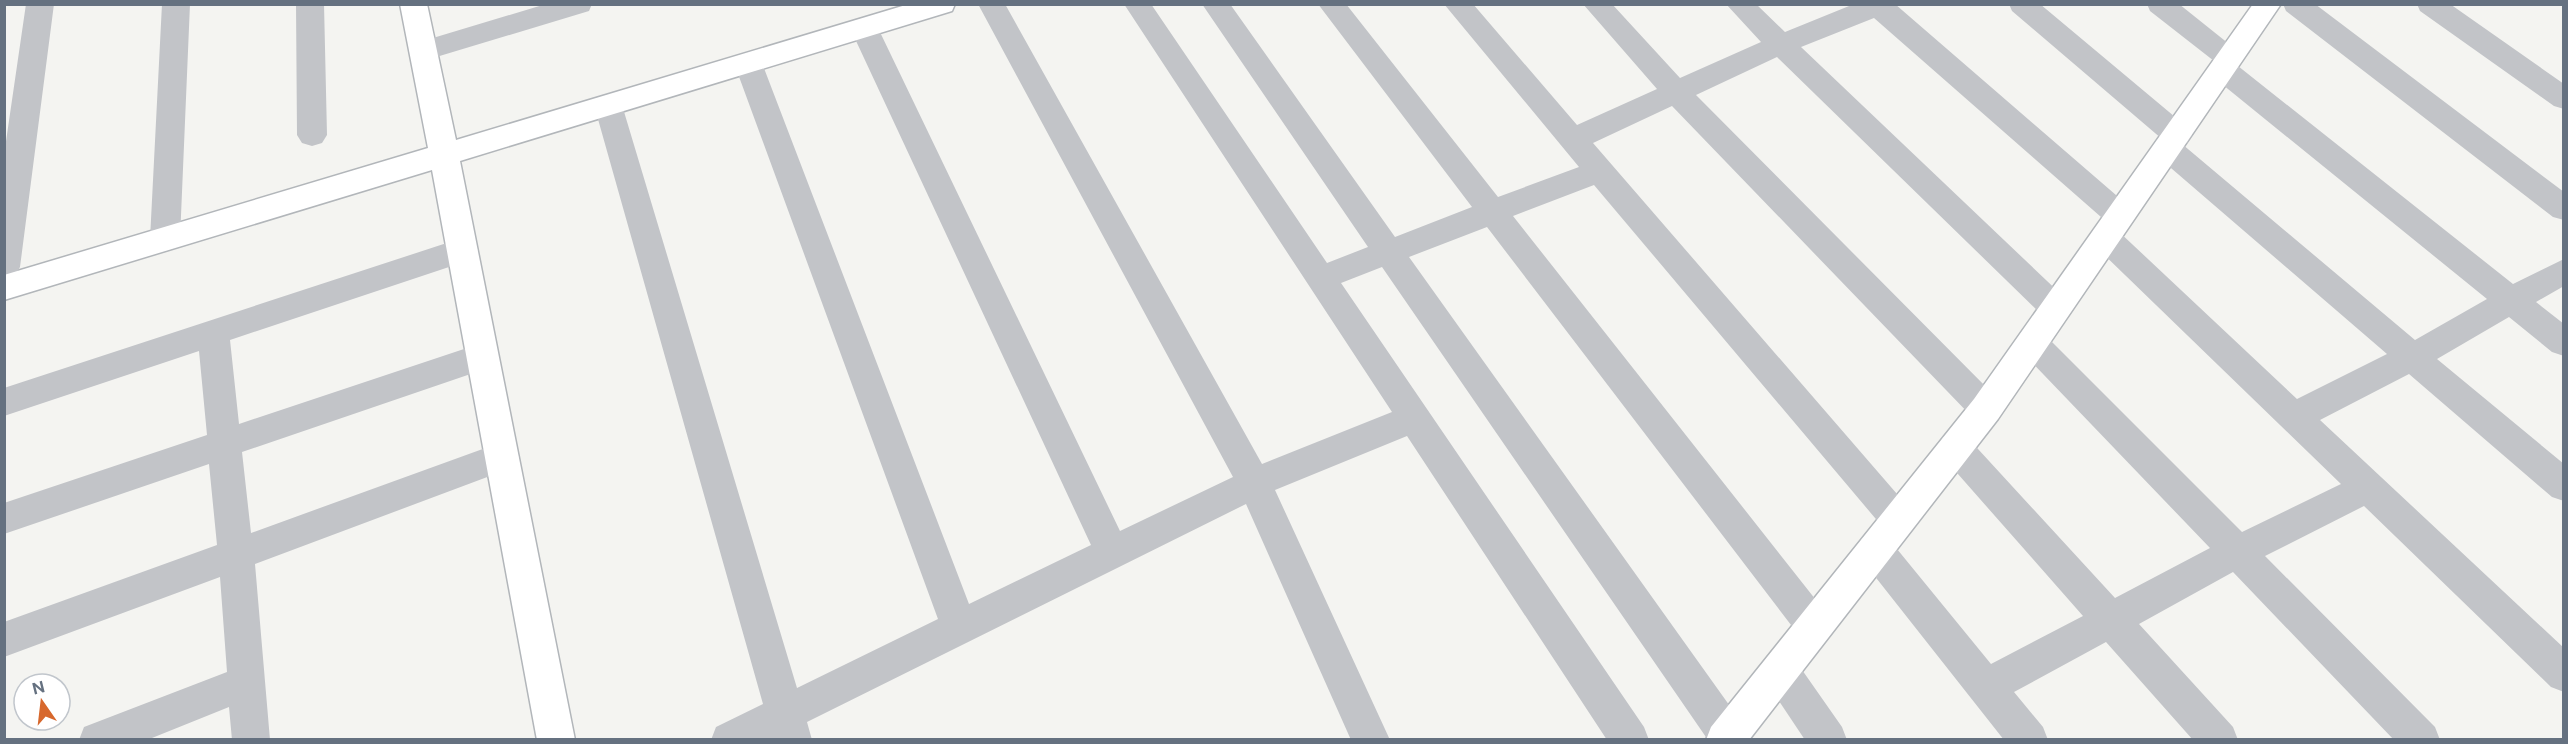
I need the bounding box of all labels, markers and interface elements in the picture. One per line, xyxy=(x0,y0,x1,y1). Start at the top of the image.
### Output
north arrow xyxy=(12,672,72,732)
text: N xyxy=(30,677,47,699)

